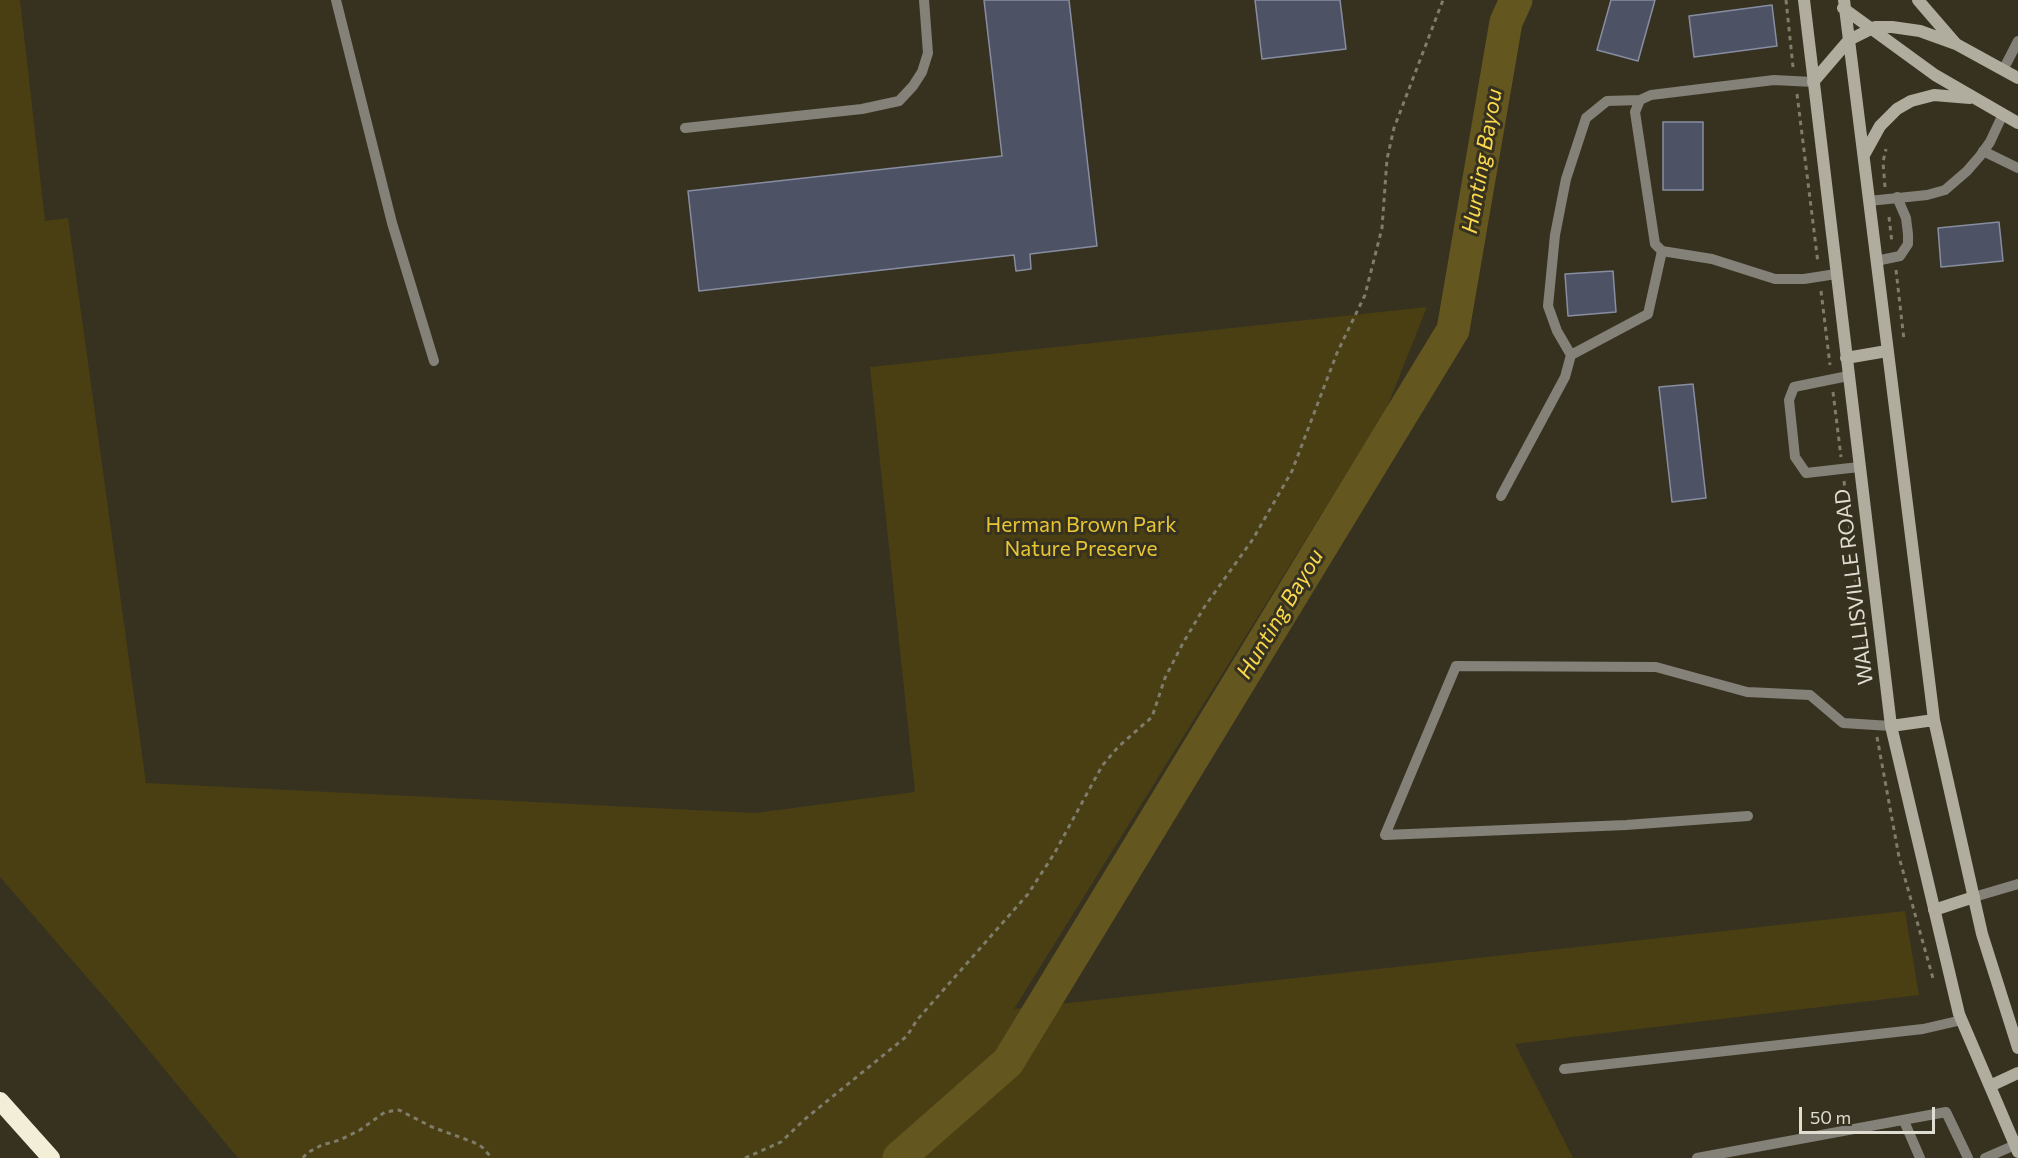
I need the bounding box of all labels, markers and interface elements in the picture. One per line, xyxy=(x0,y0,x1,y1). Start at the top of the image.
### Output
water label: Hunting Bayou xyxy=(1456,87,1508,235)
street label: WALLISVILLE ROAD xyxy=(1829,488,1879,686)
park label: Herman Brown Park Nature Preserve xyxy=(985,512,1177,562)
water label: Hunting Bayou xyxy=(1231,544,1329,684)
scale bar xyxy=(1802,1095,1938,1133)
text: 50 m xyxy=(1810,1106,1851,1128)

